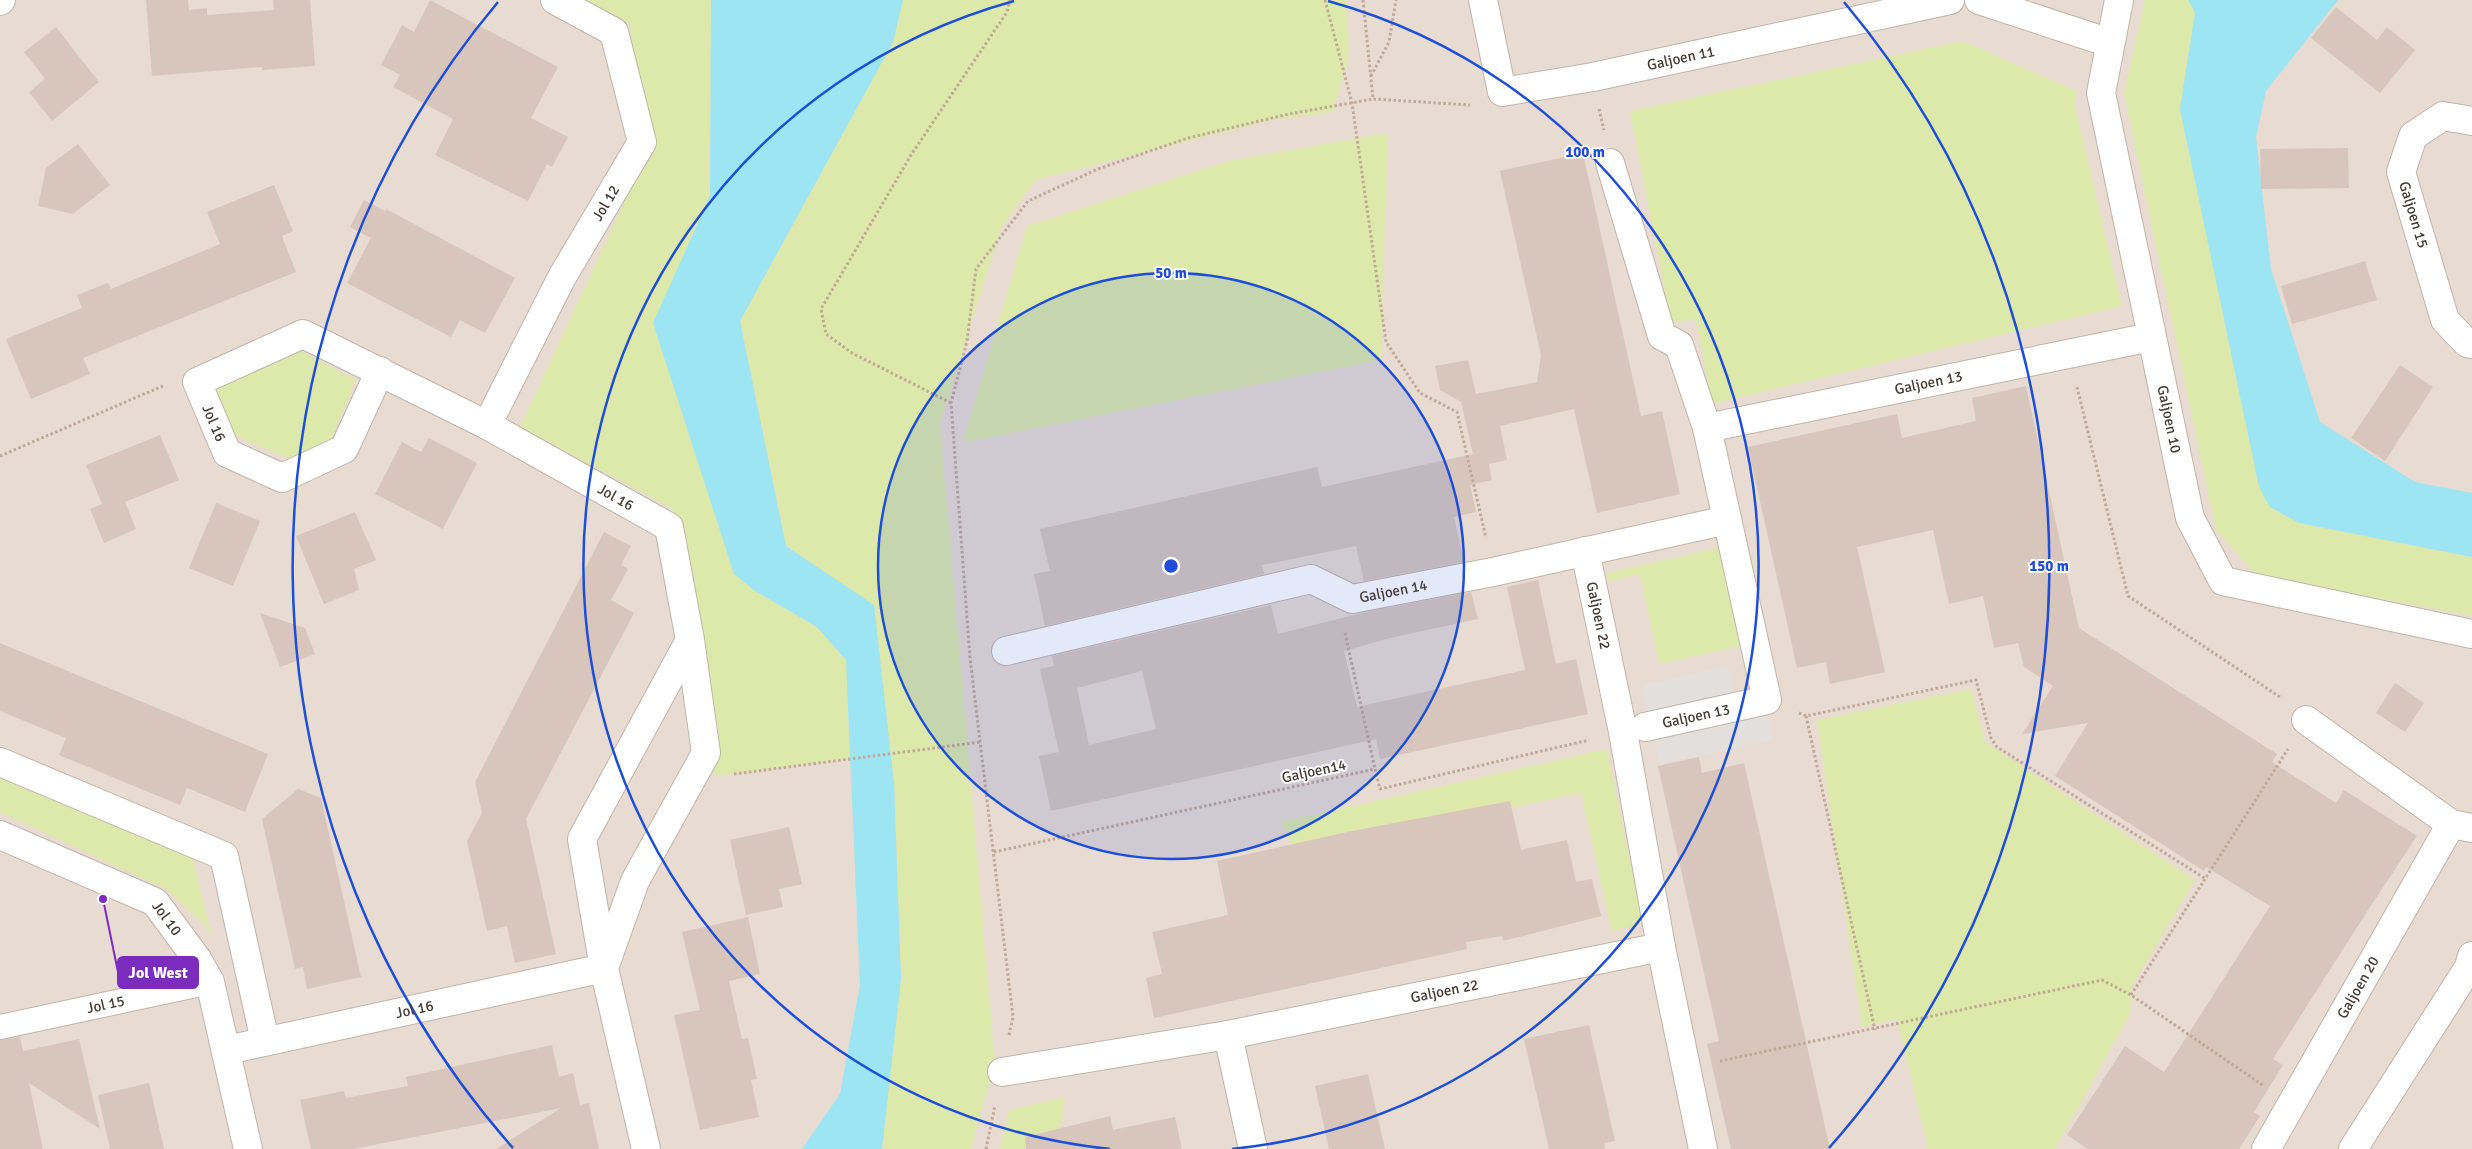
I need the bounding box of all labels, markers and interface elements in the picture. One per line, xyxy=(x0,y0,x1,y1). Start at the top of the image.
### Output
street label: Galjoen 11 xyxy=(1645,42,1716,74)
text: 100 m xyxy=(1565,143,1605,161)
street label: Galjoen 15 xyxy=(2395,179,2432,250)
street label: Jol 12 xyxy=(588,182,623,224)
text: 50 m xyxy=(1155,264,1187,282)
street label: Galjoen 13 xyxy=(1893,367,1964,398)
street label: Galjoen 10 xyxy=(2153,384,2185,455)
street label: Jol 16 xyxy=(198,402,230,444)
street label: Jol 16 xyxy=(595,480,637,514)
centre of rings xyxy=(1162,557,1180,575)
text: 150 m xyxy=(2029,557,2069,575)
street label: Galjoen 14 xyxy=(1358,576,1429,606)
street label: Galjoen 22 xyxy=(1583,580,1614,651)
street label: Galjoen 13 xyxy=(1661,700,1731,732)
street label: Galjoen14 xyxy=(1280,755,1348,787)
street label: Jol 10 xyxy=(148,897,186,939)
street label: Galjoen 20 xyxy=(2333,953,2383,1022)
callout: Jol West xyxy=(118,957,198,988)
text: Jol West xyxy=(128,963,188,983)
street label: Galjoen 22 xyxy=(1409,975,1480,1007)
street label: Jol 15 xyxy=(85,992,126,1017)
street label: Jol 16 xyxy=(394,996,435,1022)

